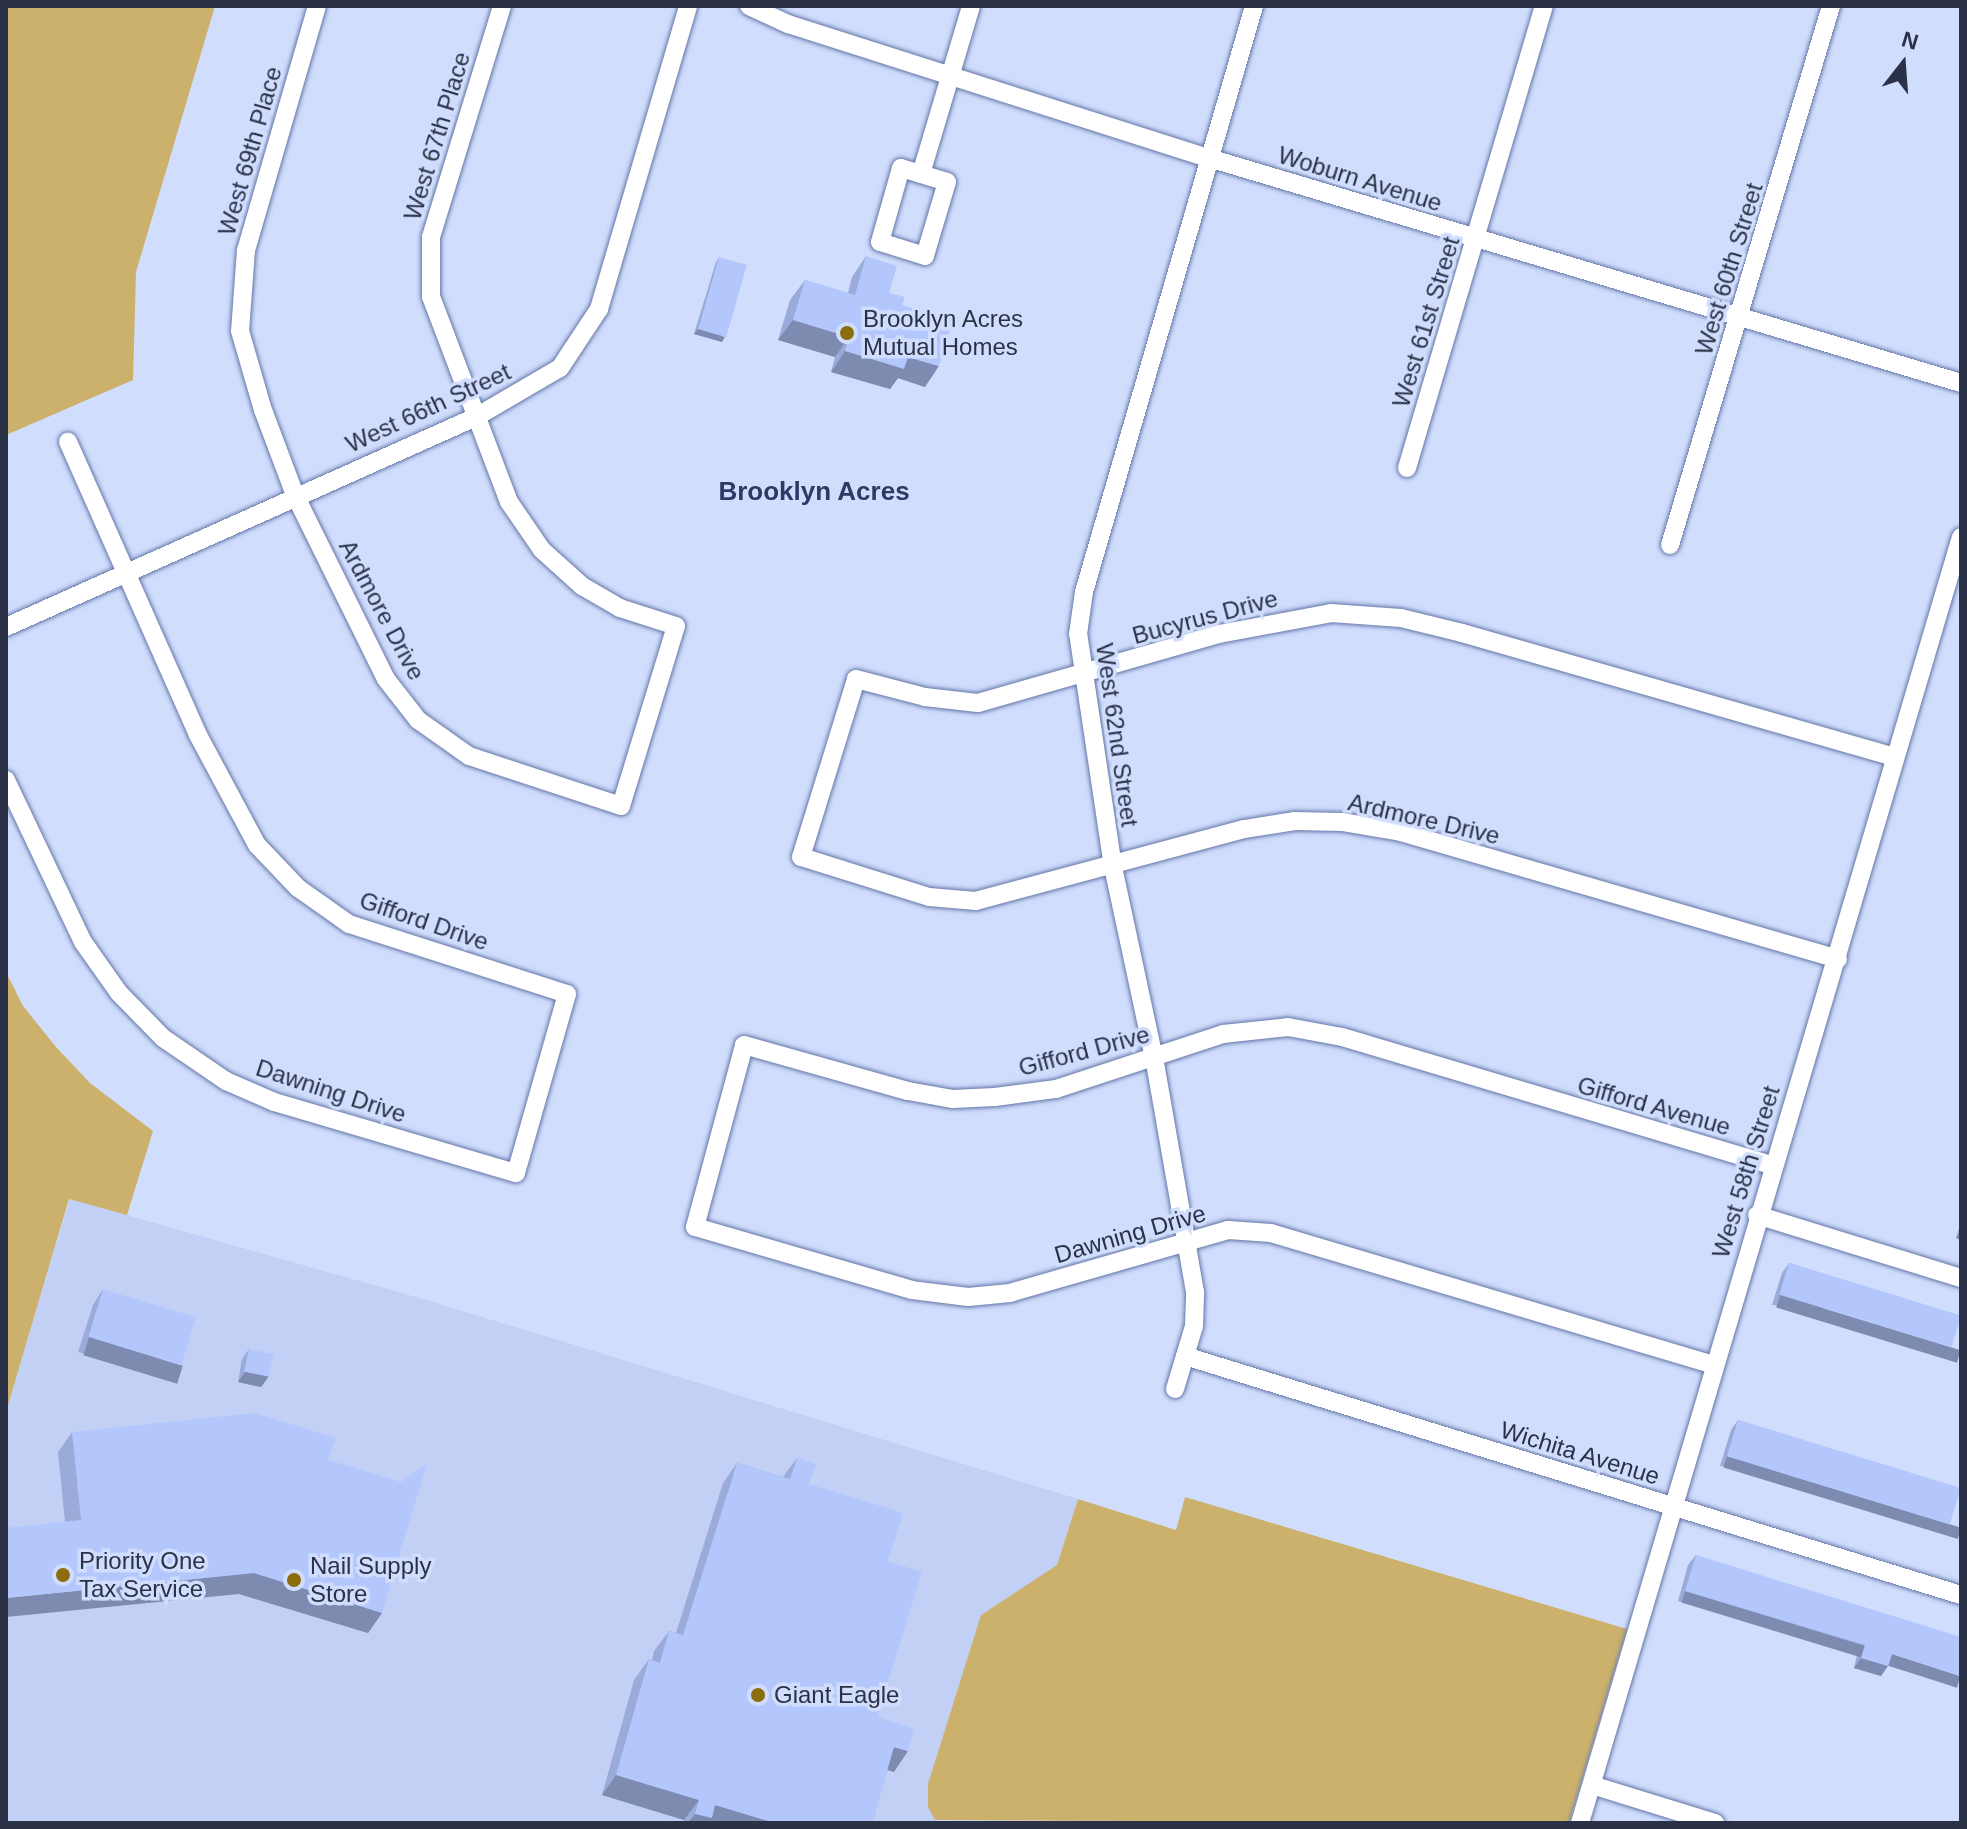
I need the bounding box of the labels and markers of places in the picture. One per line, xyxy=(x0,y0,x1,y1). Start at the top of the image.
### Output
place label: Brooklyn Acres Mutual Homes xyxy=(863,305,1024,361)
marker: Brooklyn Acres Mutual Homes xyxy=(838,324,856,342)
place label: Priority One Tax Service xyxy=(79,1547,206,1603)
place label: Nail Supply Store xyxy=(310,1552,431,1608)
marker: Priority One Tax Service xyxy=(54,1566,72,1584)
marker: Nail Supply Store xyxy=(285,1571,303,1589)
place label: Giant Eagle xyxy=(774,1681,899,1709)
marker: Giant Eagle xyxy=(749,1686,767,1704)

